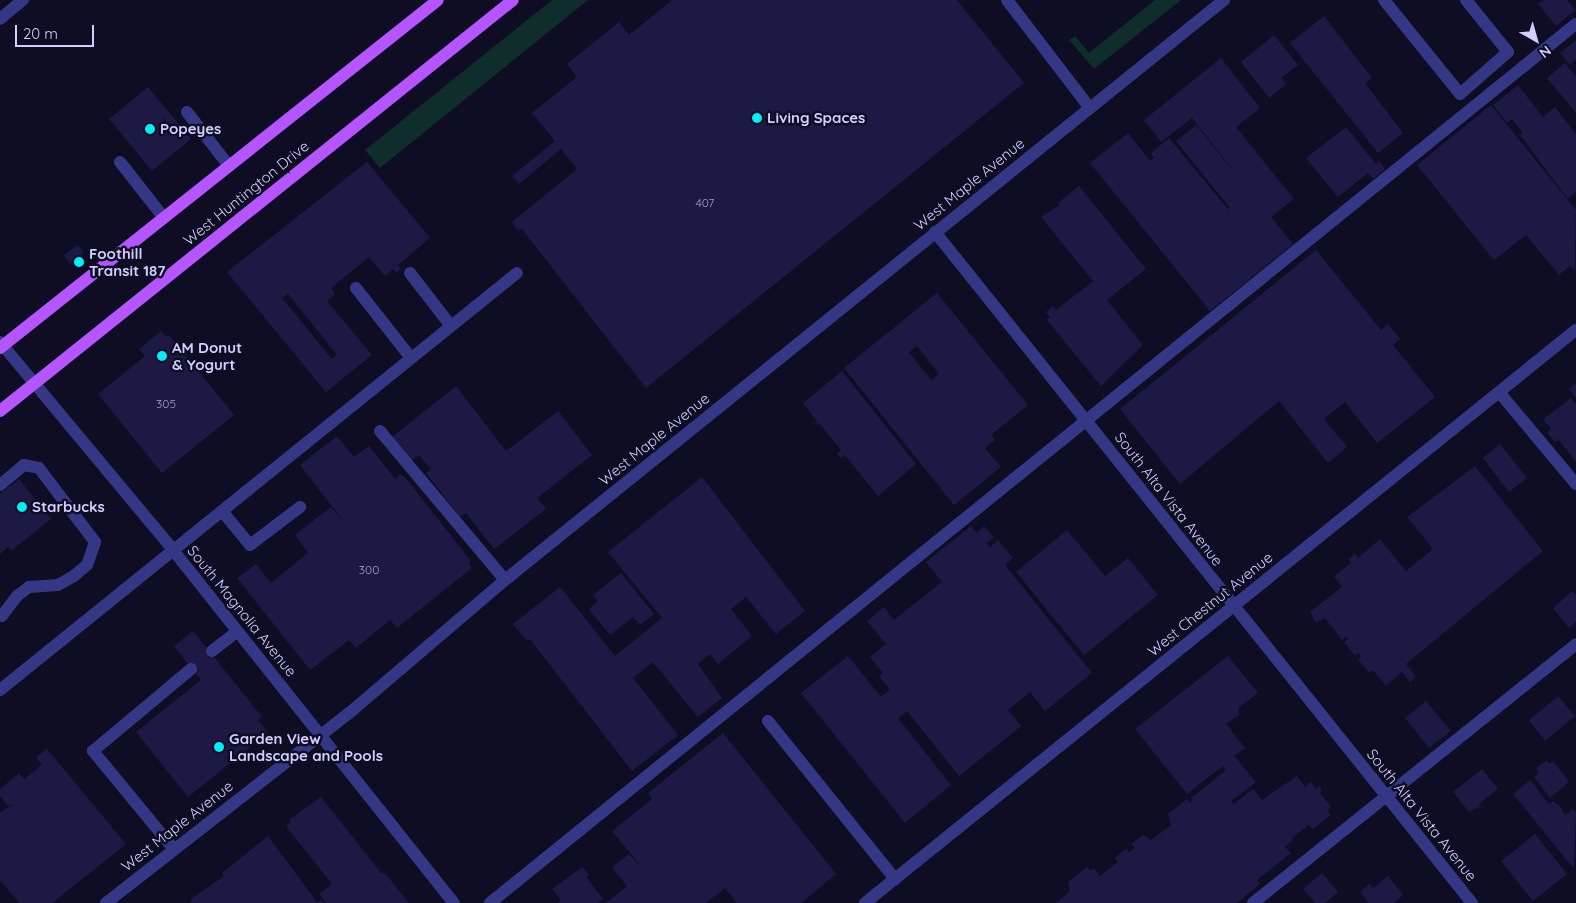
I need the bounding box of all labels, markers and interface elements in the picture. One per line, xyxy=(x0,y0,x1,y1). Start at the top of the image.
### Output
scale bar xyxy=(18,15,96,47)
north arrow xyxy=(1511,15,1561,65)
text: 20 m xyxy=(23,24,58,43)
text: N xyxy=(1536,42,1555,62)
place label: Living Spaces xyxy=(767,109,865,127)
marker: Living Spaces xyxy=(751,112,763,124)
place label: Popeyes xyxy=(160,120,221,138)
marker: Popeyes xyxy=(144,123,156,135)
street label: West Maple Avenue xyxy=(910,134,1028,234)
street label: West Huntington Drive xyxy=(180,137,312,249)
house number: 407 xyxy=(696,196,714,210)
place label: Foothill Transit 187 xyxy=(89,244,166,279)
marker: Foothill Transit 187 xyxy=(73,256,85,268)
place label: AM Donut & Yogurt xyxy=(172,338,242,373)
marker: AM Donut & Yogurt xyxy=(156,350,168,362)
street label: West Maple Avenue xyxy=(595,389,713,489)
house number: 305 xyxy=(156,397,176,411)
street label: South Alta Vista Avenue xyxy=(1111,428,1227,570)
place label: Starbucks xyxy=(32,498,105,516)
marker: Starbucks xyxy=(16,501,28,513)
street label: South Magnolia Avenue xyxy=(184,542,300,680)
street label: West Chestnut Avenue xyxy=(1144,548,1276,660)
house number: 300 xyxy=(359,563,379,577)
place label: Garden View Landscape and Pools xyxy=(229,729,383,764)
marker: Garden View Landscape and Pools xyxy=(213,741,225,753)
street label: South Alta Vista Avenue xyxy=(1363,745,1481,885)
street label: West Maple Avenue xyxy=(118,777,236,875)

